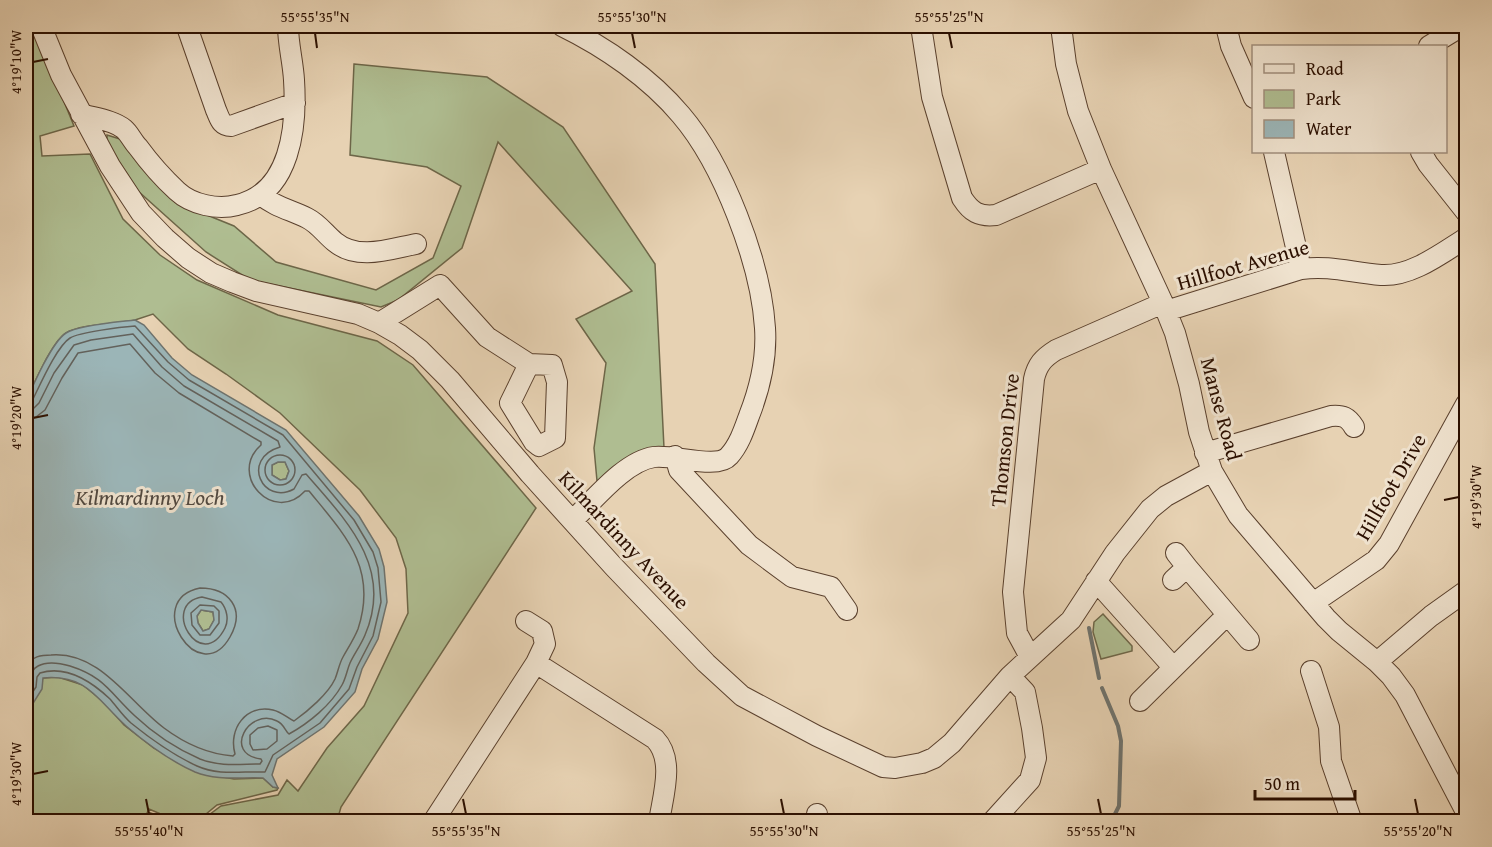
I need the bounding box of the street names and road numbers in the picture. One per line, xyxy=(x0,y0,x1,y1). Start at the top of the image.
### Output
street label: Hillfoot Avenue xyxy=(1173,231,1313,298)
street label: Manse Road xyxy=(1193,354,1250,465)
street label: Thomson Drive xyxy=(982,372,1027,508)
street label: Hillfoot Drive xyxy=(1347,427,1434,546)
street label: Kilmardinny Avenue xyxy=(552,463,697,616)

